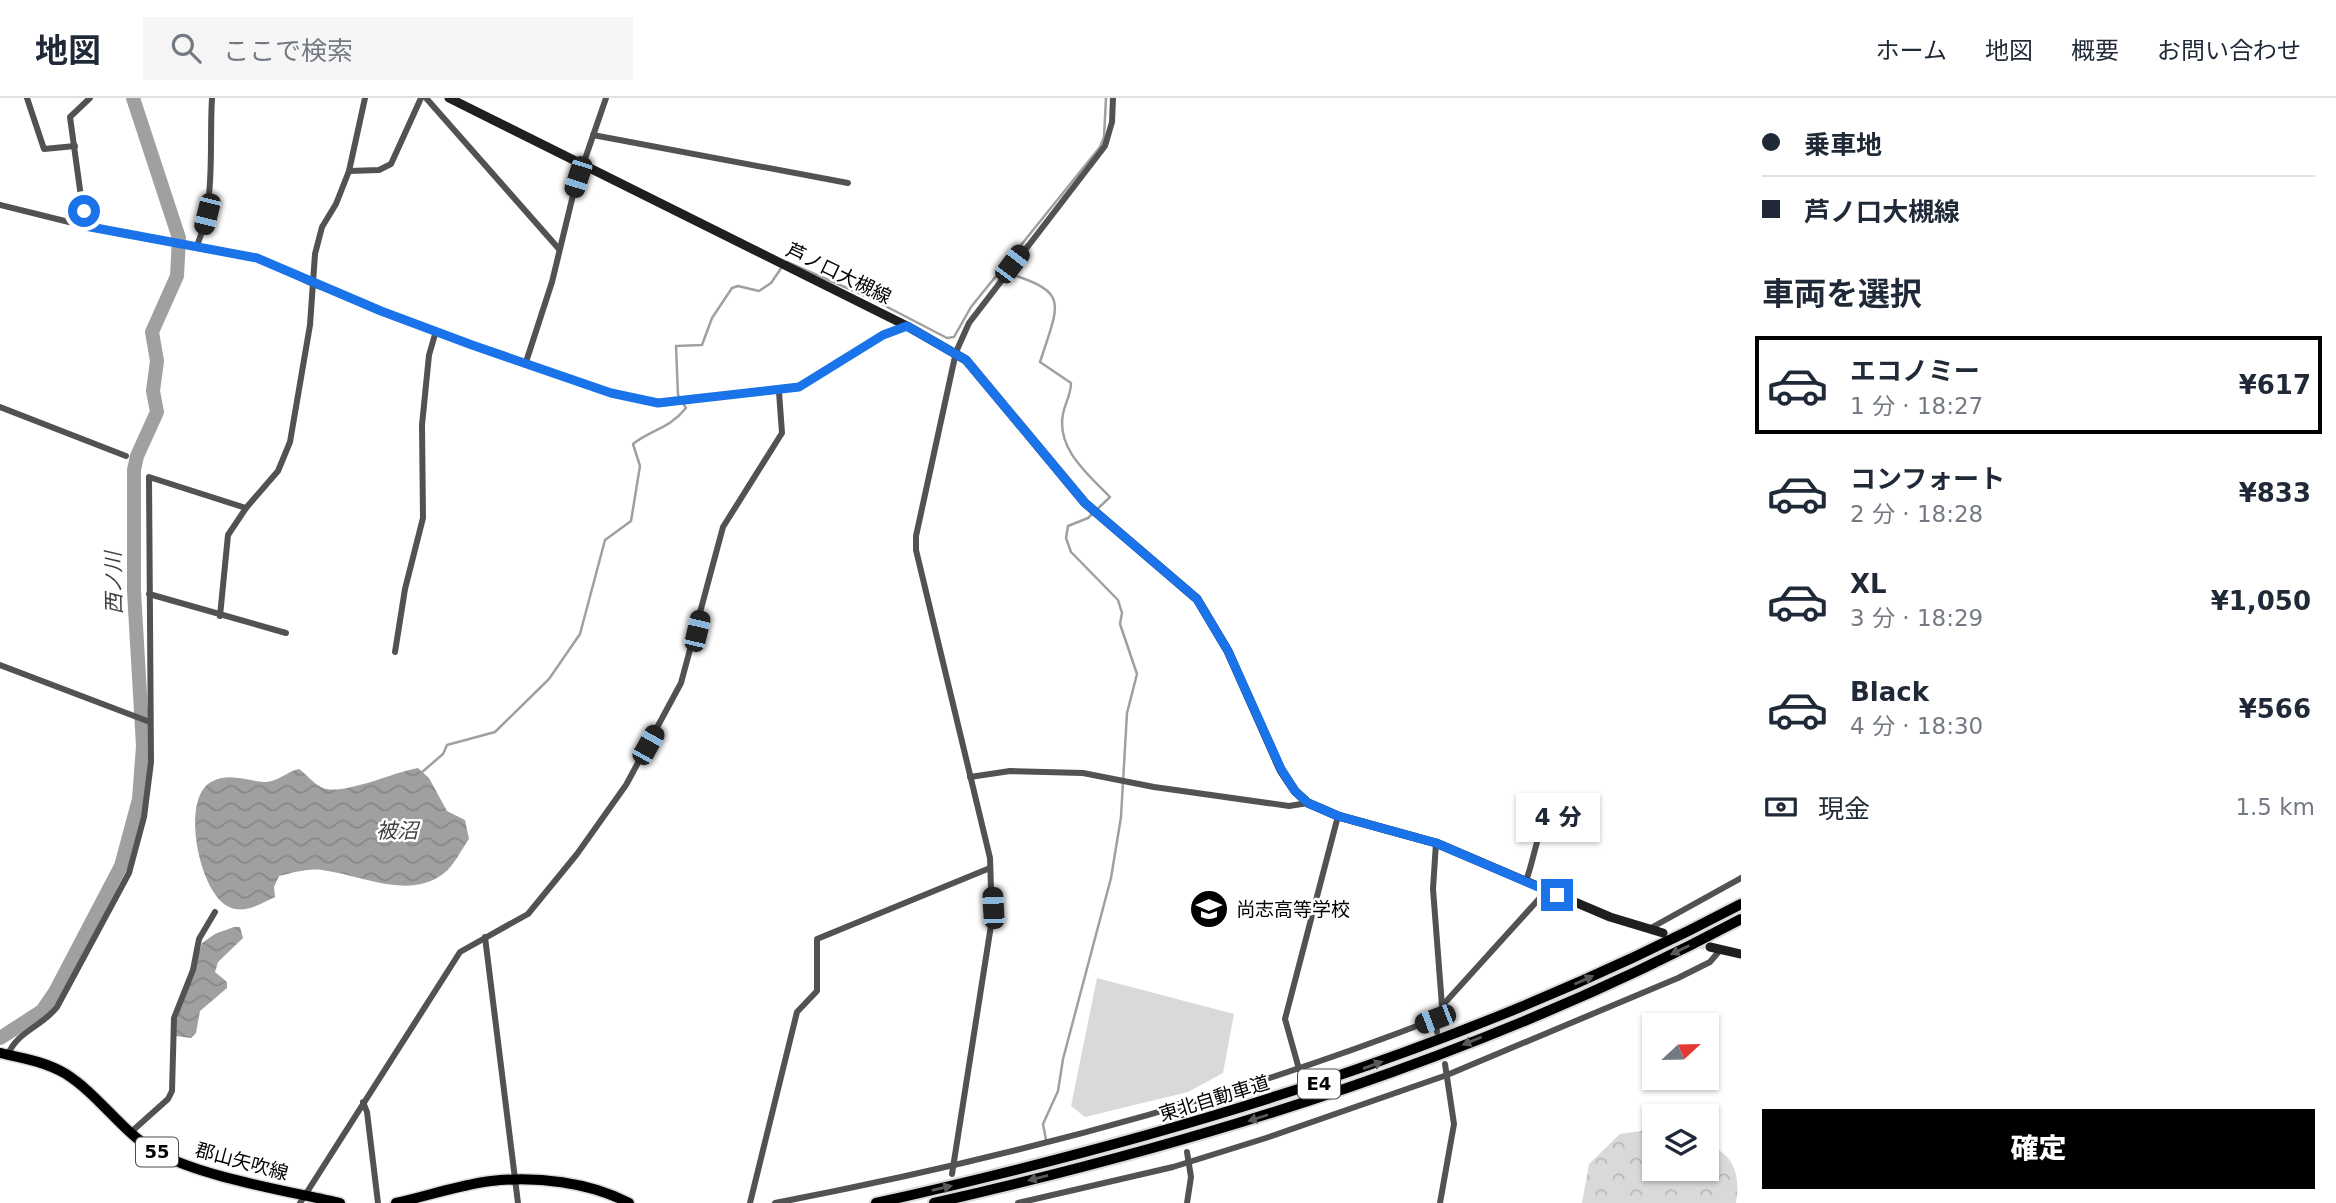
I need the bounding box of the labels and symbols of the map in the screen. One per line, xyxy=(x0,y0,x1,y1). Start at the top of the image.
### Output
car xyxy=(562,154,595,200)
car xyxy=(192,191,223,237)
route start xyxy=(68,195,100,227)
street label: 芦ノ口大槻線 xyxy=(783,238,895,308)
car xyxy=(991,241,1034,287)
water label: 西ノ川 xyxy=(101,549,127,615)
car xyxy=(683,608,712,654)
car xyxy=(629,722,668,768)
callout: 4 分 xyxy=(1515,794,1599,842)
water label: 被沼 xyxy=(376,819,421,843)
route end xyxy=(1541,879,1573,911)
car xyxy=(982,886,1005,930)
school or university icon: 尚志高等学校 xyxy=(1188,888,1230,930)
place label: 尚志高等学校 xyxy=(1236,898,1350,920)
one-way arrow xyxy=(1670,944,1690,956)
one-way arrow xyxy=(1574,974,1594,986)
car xyxy=(1412,1002,1459,1036)
north arrow xyxy=(1642,1013,1718,1090)
one-way arrow xyxy=(1461,1036,1482,1047)
one-way arrow xyxy=(1362,1059,1383,1070)
road number: E4 xyxy=(1298,1070,1340,1099)
street label: 東北自動車道 xyxy=(1156,1071,1272,1125)
one-way arrow xyxy=(1247,1113,1268,1124)
road number: 55 xyxy=(136,1138,178,1167)
street label: 郡山矢吹線 xyxy=(193,1138,291,1184)
one-way arrow xyxy=(1027,1173,1049,1184)
one-way arrow xyxy=(932,1182,954,1193)

